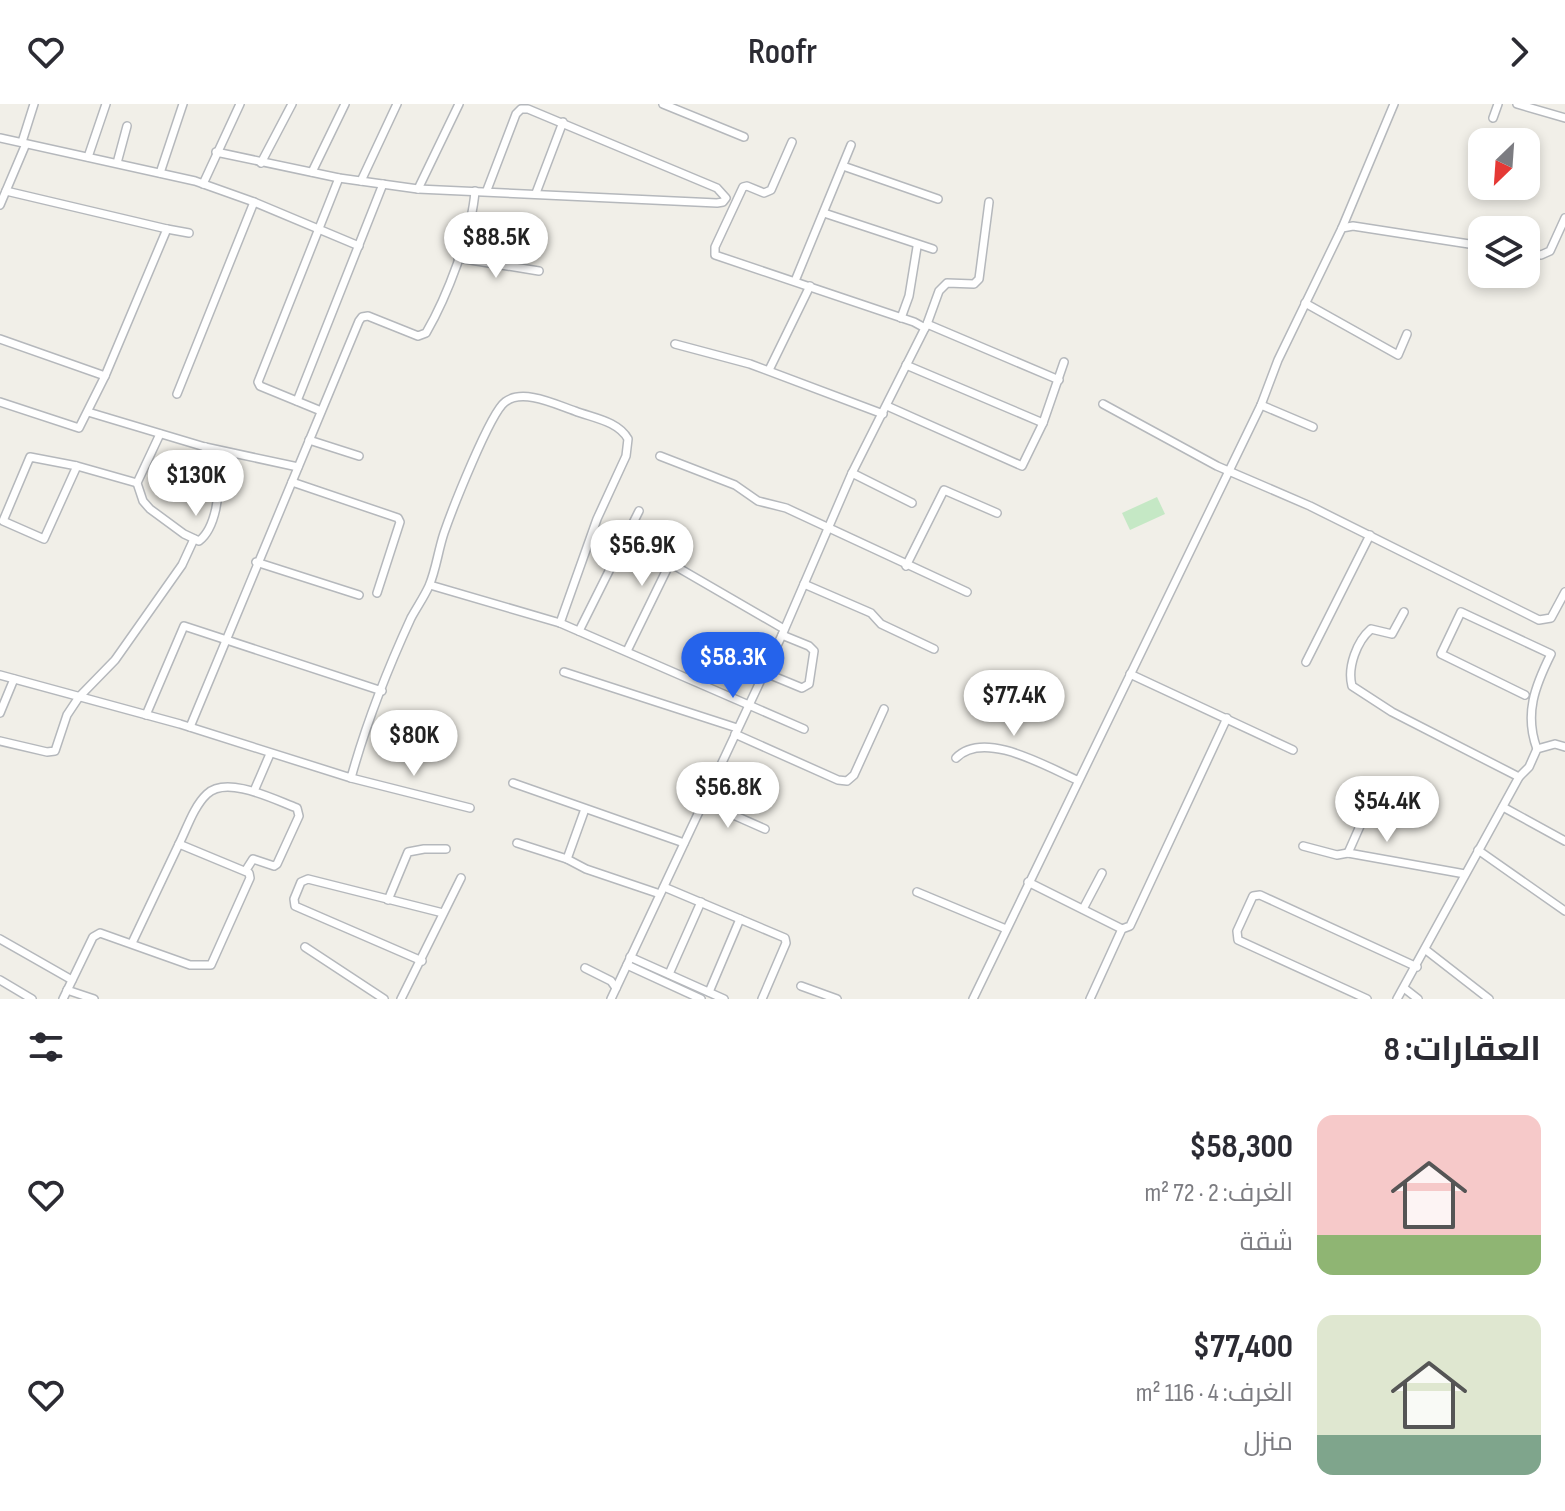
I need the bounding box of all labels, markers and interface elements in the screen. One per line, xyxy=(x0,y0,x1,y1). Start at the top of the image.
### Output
icon: heart xyxy=(24,30,68,74)
icon: forward xyxy=(1497,30,1541,74)
text: Roofr xyxy=(748,31,817,74)
north arrow xyxy=(1468,128,1540,200)
map controls xyxy=(1468,128,1540,288)
pin: $88.5K xyxy=(431,212,561,280)
button: layers xyxy=(1468,216,1540,288)
text: $88.5K xyxy=(462,222,530,253)
pin: $130K xyxy=(140,450,252,518)
text: $130K xyxy=(166,460,226,491)
pin: $56.9K xyxy=(577,520,707,588)
text: $56.9K xyxy=(608,530,676,561)
pin: $58.3K xyxy=(668,632,798,700)
text: $58.3K xyxy=(699,642,767,673)
pin: $77.4K xyxy=(949,670,1079,738)
text: $77.4K xyxy=(982,680,1046,711)
pin: $80K xyxy=(367,710,461,778)
text: $80K xyxy=(389,720,439,751)
pin: $56.8K xyxy=(663,762,793,830)
text: $56.8K xyxy=(694,772,762,803)
pin: $54.4K xyxy=(1322,776,1452,844)
text: $54.4K xyxy=(1353,786,1421,817)
icon: filters xyxy=(24,1025,68,1069)
text: العقارات: 8 xyxy=(1384,1029,1541,1070)
text: $58,300 xyxy=(1189,1126,1293,1167)
icon: home xyxy=(1381,1147,1477,1243)
icon: heart xyxy=(24,1173,68,1217)
text: الغرف: 2 · 72 m² xyxy=(1144,1178,1293,1209)
text: شقة xyxy=(1240,1227,1293,1258)
text: $77,400 xyxy=(1193,1326,1293,1367)
icon: home xyxy=(1381,1347,1477,1443)
icon: heart xyxy=(24,1373,68,1417)
text: الغرف: 4 · 116 m² xyxy=(1136,1378,1293,1409)
text: منزل xyxy=(1244,1427,1293,1458)

